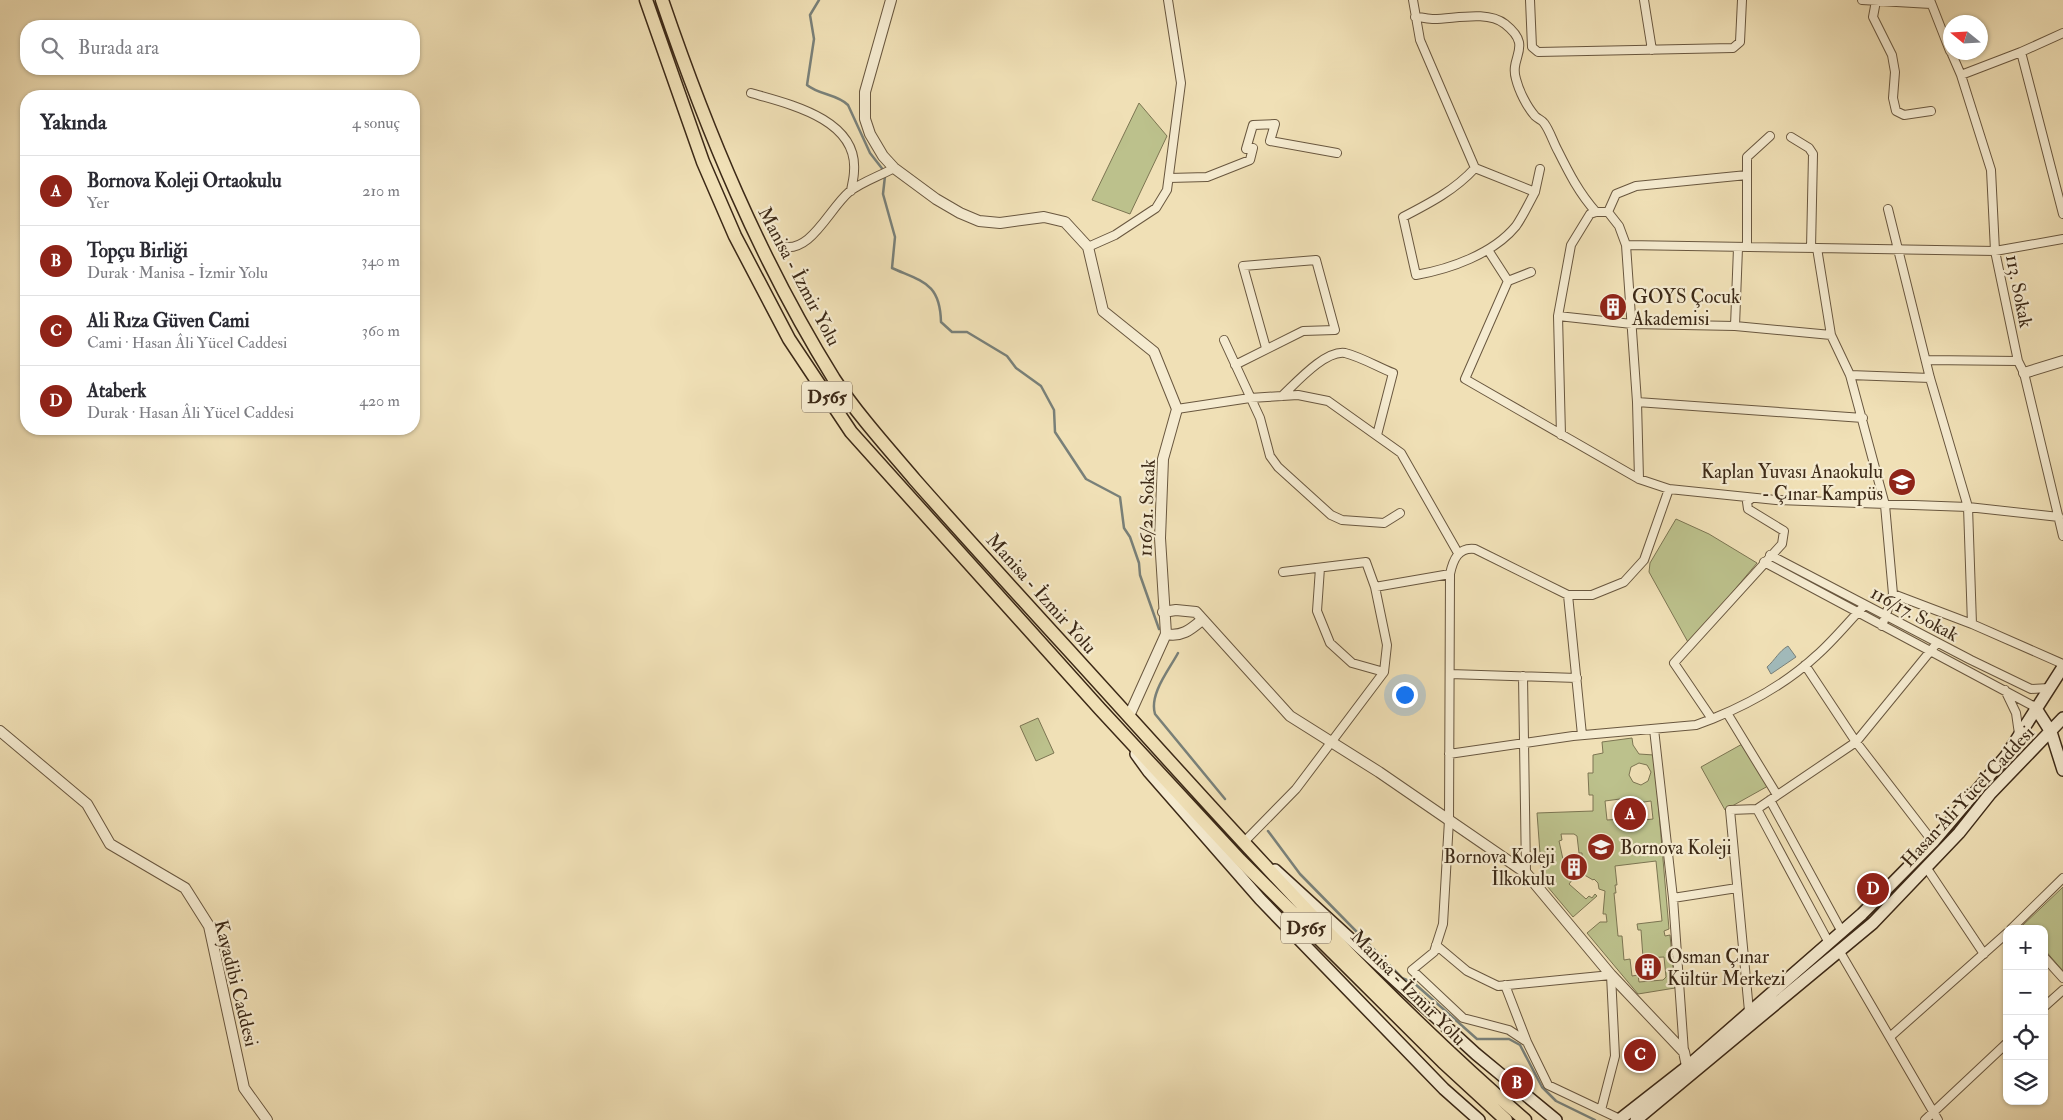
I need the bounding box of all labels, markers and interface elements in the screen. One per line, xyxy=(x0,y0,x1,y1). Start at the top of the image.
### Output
north arrow xyxy=(1943,15,1988,60)
search box xyxy=(20,20,420,75)
icon: search xyxy=(38,34,66,62)
text: Burada ara xyxy=(78,36,159,60)
text: Yakında xyxy=(40,109,107,136)
text: 4 sonuç xyxy=(352,113,400,133)
text: Bornova Koleji Ortaokulu xyxy=(87,169,282,193)
text: A xyxy=(51,181,61,201)
text: 210 m xyxy=(362,181,400,201)
text: Yer xyxy=(87,193,109,213)
street label: Manisa - İzmir Yolu xyxy=(752,202,847,350)
text: Topçu Birliği xyxy=(87,239,188,263)
text: B xyxy=(51,251,61,271)
text: 340 m xyxy=(361,251,400,271)
street label: 113. Sokak xyxy=(2000,253,2038,330)
text: Durak · Manisa - İzmir Yolu xyxy=(87,263,268,283)
place label: GOYS Çocuk Akademisi xyxy=(1631,285,1740,331)
building icon: GOYS Çocuk Akademisi xyxy=(1598,292,1628,322)
text: Ali Rıza Güven Cami xyxy=(87,309,250,333)
text: C xyxy=(50,321,62,341)
text: 360 m xyxy=(362,321,400,341)
text: Cami · Hasan Âli Yücel Caddesi xyxy=(87,333,287,353)
text: Ataberk xyxy=(87,379,146,403)
road number: D565 xyxy=(802,382,852,412)
text: D xyxy=(49,391,63,411)
text: 420 m xyxy=(359,391,400,411)
text: Durak · Hasan Âli Yücel Caddesi xyxy=(87,403,294,423)
street label: 116/21. Sokak xyxy=(1133,459,1161,557)
place label: Kaplan Yuvası Anaokulu - Çınar Kampüs xyxy=(1701,460,1883,507)
school or university icon: Kaplan Yuvası Anaokulu - Çınar Kampüs xyxy=(1887,467,1917,497)
street label: Manisa - İzmir Yolu xyxy=(981,528,1103,659)
street label: 116/17. Sokak xyxy=(1866,581,1963,647)
your location xyxy=(1392,682,1418,708)
street label: Hasan Âli Yücel Caddesi xyxy=(1895,720,2039,872)
pin: A xyxy=(1614,795,1646,833)
school or university icon: Bornova Koleji xyxy=(1586,832,1616,862)
place label: Bornova Koleji xyxy=(1620,836,1732,860)
place label: Bornova Koleji İlkokulu xyxy=(1443,845,1555,891)
building icon: Bornova Koleji İlkokulu xyxy=(1559,852,1589,882)
pin: D xyxy=(1857,870,1889,908)
road number: D565 xyxy=(1281,912,1331,944)
street label: Kayadibi Caddesi xyxy=(209,917,263,1049)
street label: Manisa - İzmir Yolu xyxy=(1345,924,1472,1051)
map controls xyxy=(2003,925,2048,1105)
button: + xyxy=(2003,925,2048,970)
place label: Osman Çınar Kültür Merkezi xyxy=(1667,945,1786,991)
building icon: Osman Çınar Kültür Merkezi xyxy=(1633,952,1663,982)
button: − xyxy=(2003,970,2048,1015)
button: locate xyxy=(2003,1015,2048,1060)
pin: C xyxy=(1624,1036,1656,1074)
button: layers xyxy=(2003,1060,2048,1105)
pin: B xyxy=(1501,1064,1533,1102)

